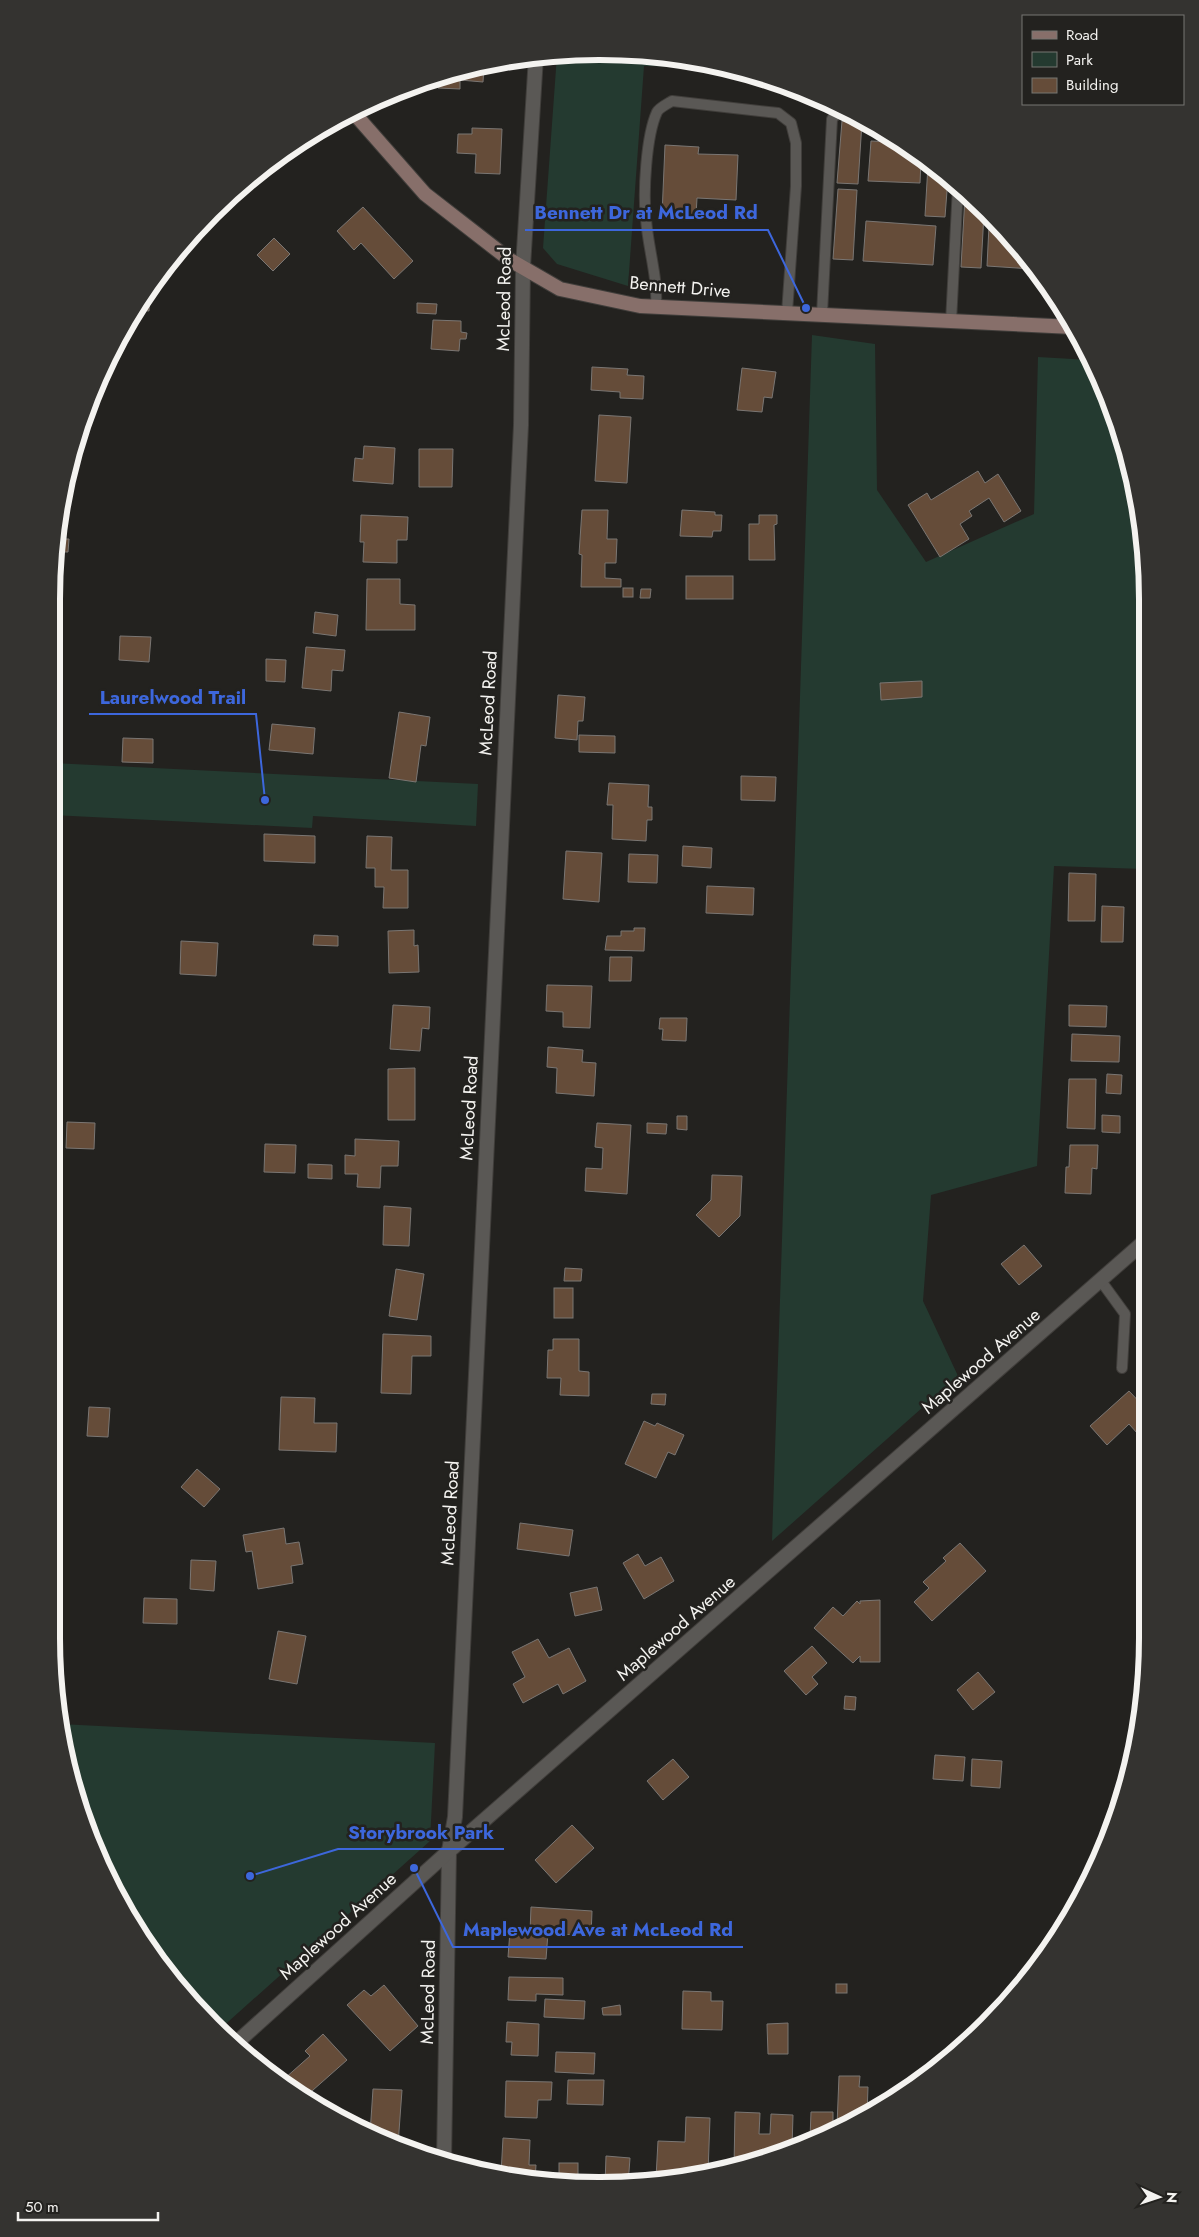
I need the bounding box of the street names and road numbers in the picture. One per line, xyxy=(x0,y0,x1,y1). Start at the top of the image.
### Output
street label: McLeod Road xyxy=(490,246,518,352)
street label: Bennett Drive xyxy=(628,270,732,304)
street label: McLeod Road xyxy=(472,650,504,756)
street label: McLeod Road xyxy=(453,1055,485,1161)
street label: Maplewood Avenue xyxy=(916,1302,1046,1420)
street label: McLeod Road xyxy=(434,1460,466,1566)
street label: Maplewood Avenue xyxy=(611,1569,741,1687)
street label: Maplewood Avenue xyxy=(274,1866,402,1986)
street label: McLeod Road xyxy=(414,1939,442,2045)

